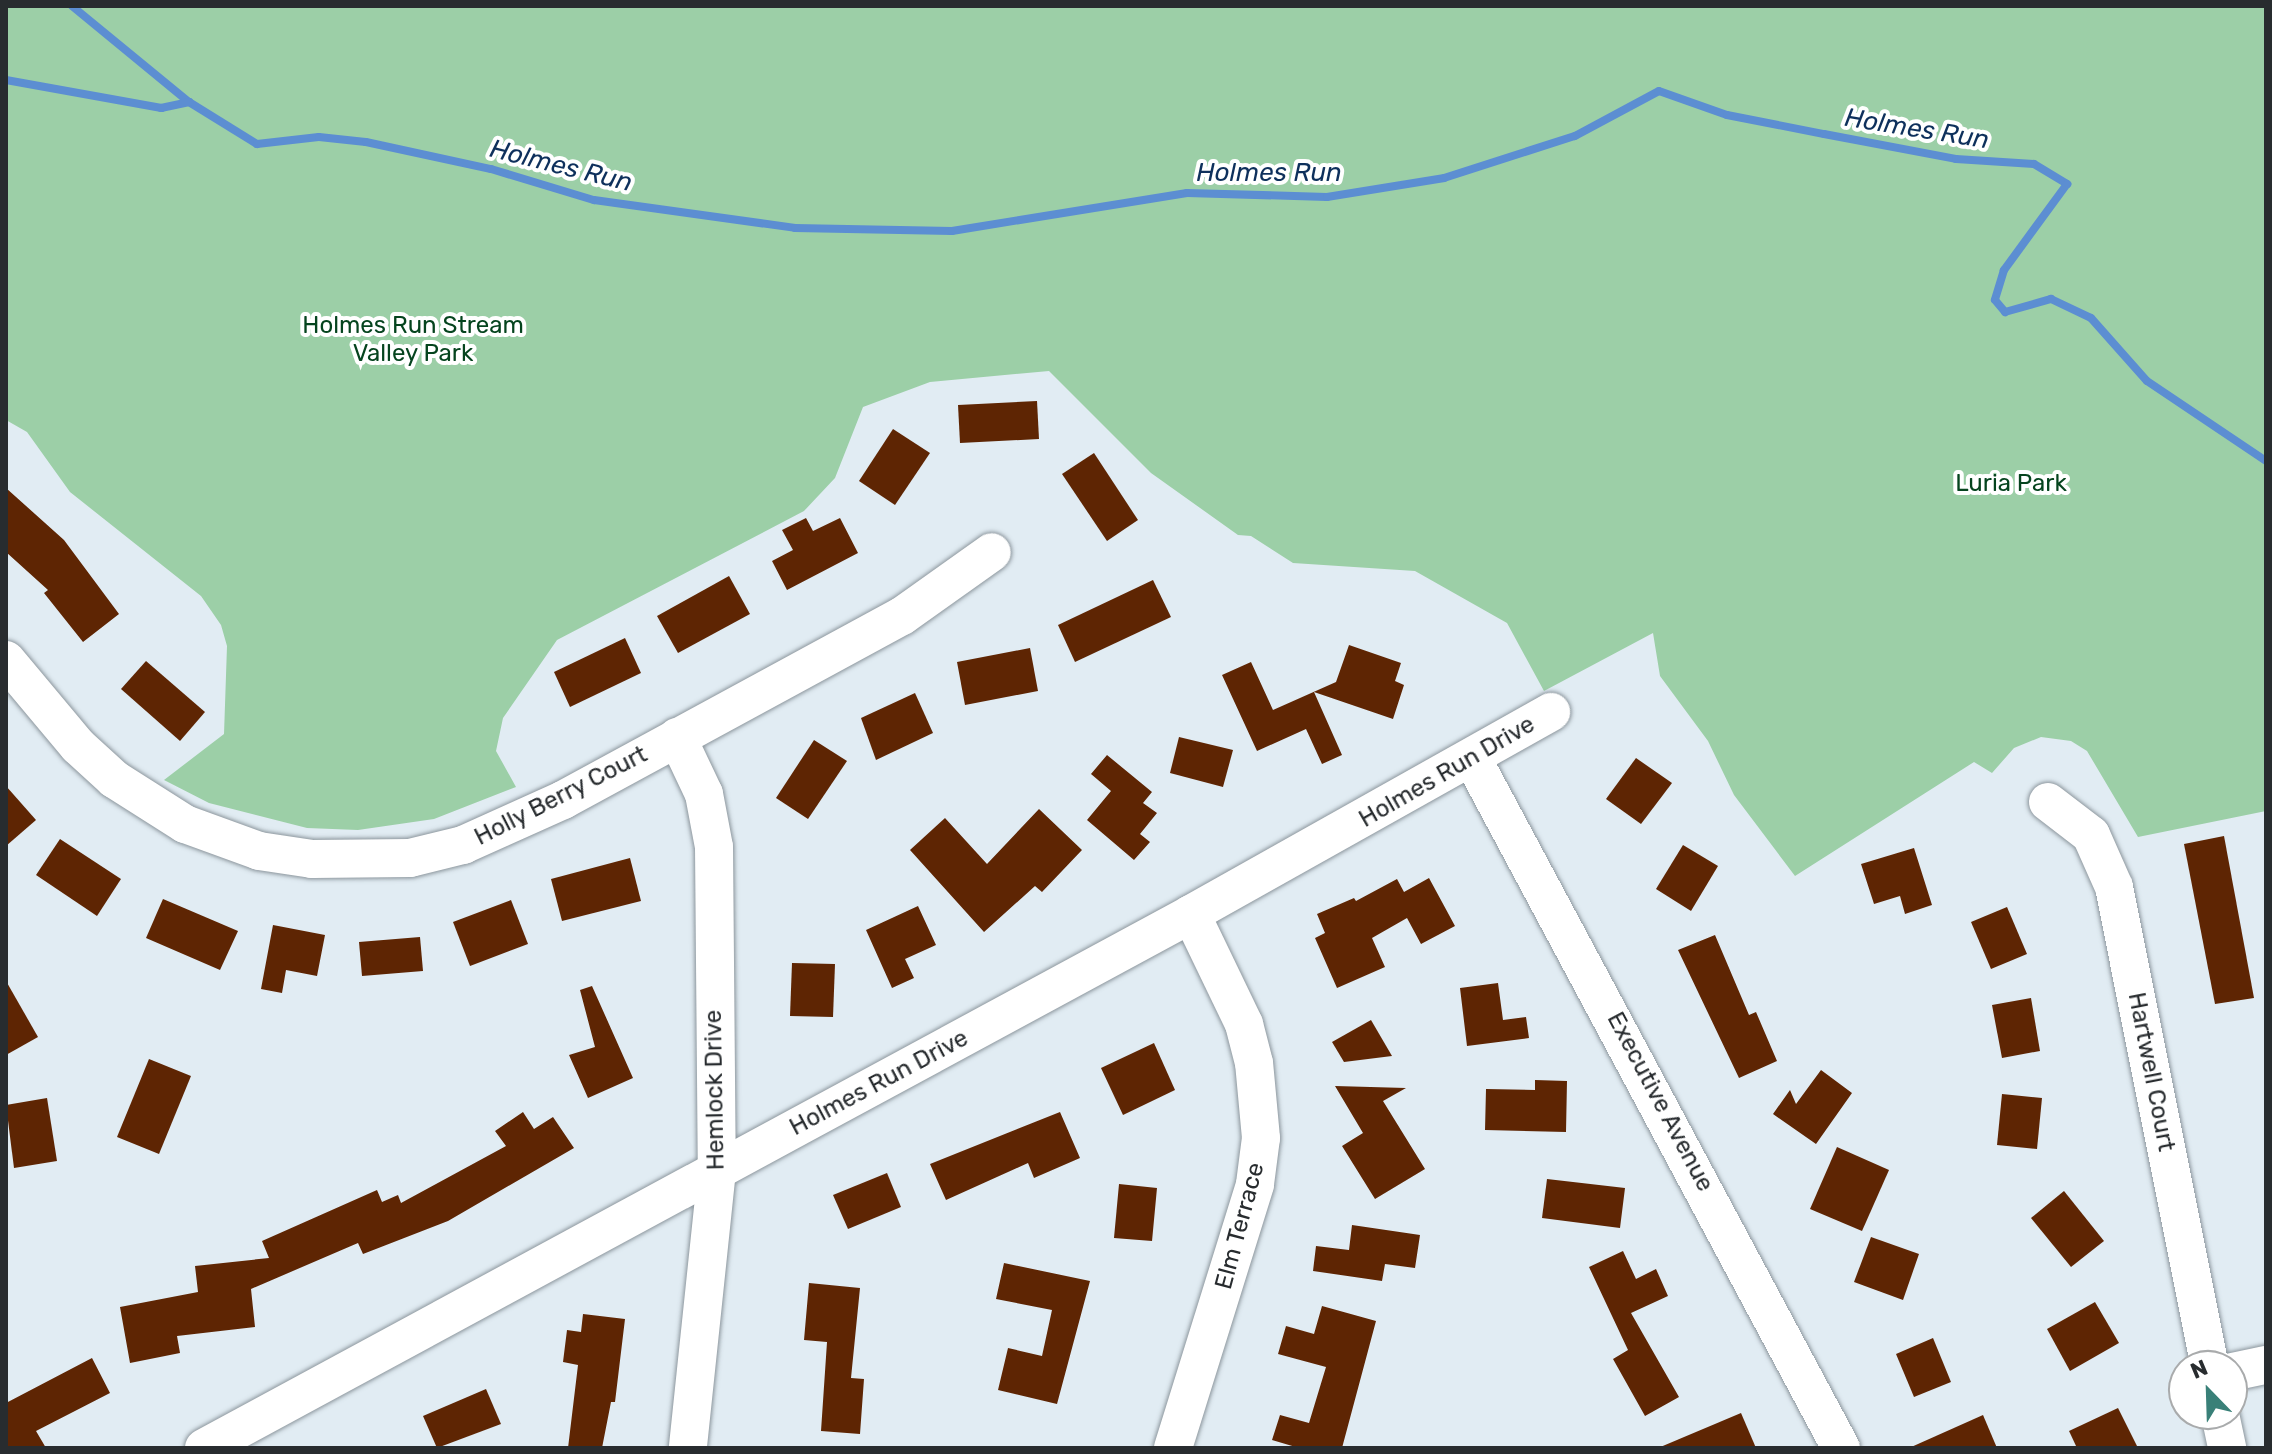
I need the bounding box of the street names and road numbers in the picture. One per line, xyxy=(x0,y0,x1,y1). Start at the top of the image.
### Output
street label: Holmes Run Drive xyxy=(1354,710,1540,834)
street label: Holly Berry Court xyxy=(469,740,653,852)
street label: Hartwell Court xyxy=(2121,990,2181,1154)
street label: Executive Avenue xyxy=(1600,1007,1720,1197)
street label: Hemlock Drive xyxy=(699,1009,731,1171)
street label: Holmes Run Drive xyxy=(785,1024,973,1142)
street label: Elm Terrace xyxy=(1209,1159,1271,1293)

